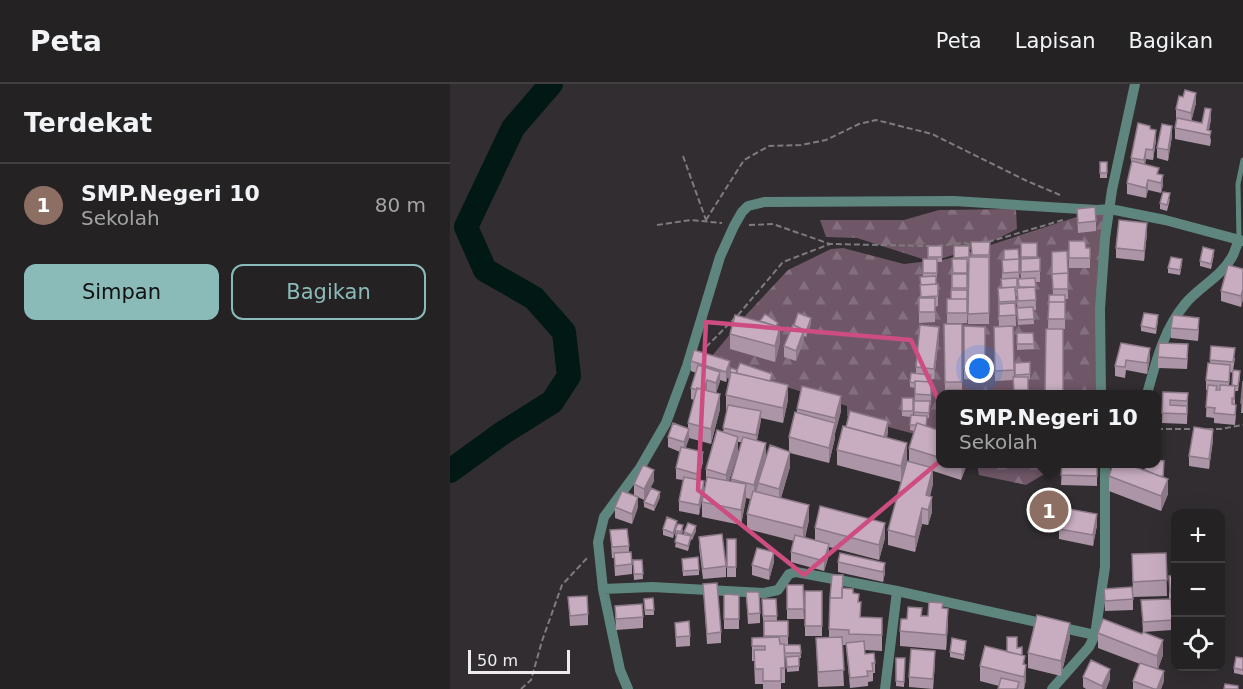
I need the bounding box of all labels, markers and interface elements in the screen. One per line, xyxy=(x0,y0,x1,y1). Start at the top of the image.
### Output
text: Peta xyxy=(30,25,102,58)
text: Peta xyxy=(936,29,982,53)
text: Lapisan xyxy=(1015,29,1096,53)
text: Bagikan xyxy=(1129,29,1213,53)
text: Terdekat xyxy=(24,108,152,138)
text: SMP.Negeri 10 xyxy=(81,181,260,206)
text: 1 xyxy=(37,193,50,217)
text: 80 m xyxy=(375,193,426,217)
text: Sekolah xyxy=(81,206,160,230)
button: Simpan xyxy=(24,264,219,320)
button: Bagikan xyxy=(231,264,426,320)
your location xyxy=(965,354,994,383)
popup xyxy=(936,390,1161,468)
text: SMP.Negeri 10 xyxy=(959,405,1138,430)
text: Sekolah xyxy=(959,430,1038,454)
pin: 1 xyxy=(1030,488,1068,532)
map controls xyxy=(1171,509,1225,671)
button: + xyxy=(1171,509,1225,563)
button: − xyxy=(1171,563,1225,617)
button: locate xyxy=(1171,617,1225,671)
scale bar xyxy=(468,647,570,674)
text: 50 m xyxy=(477,651,518,670)

